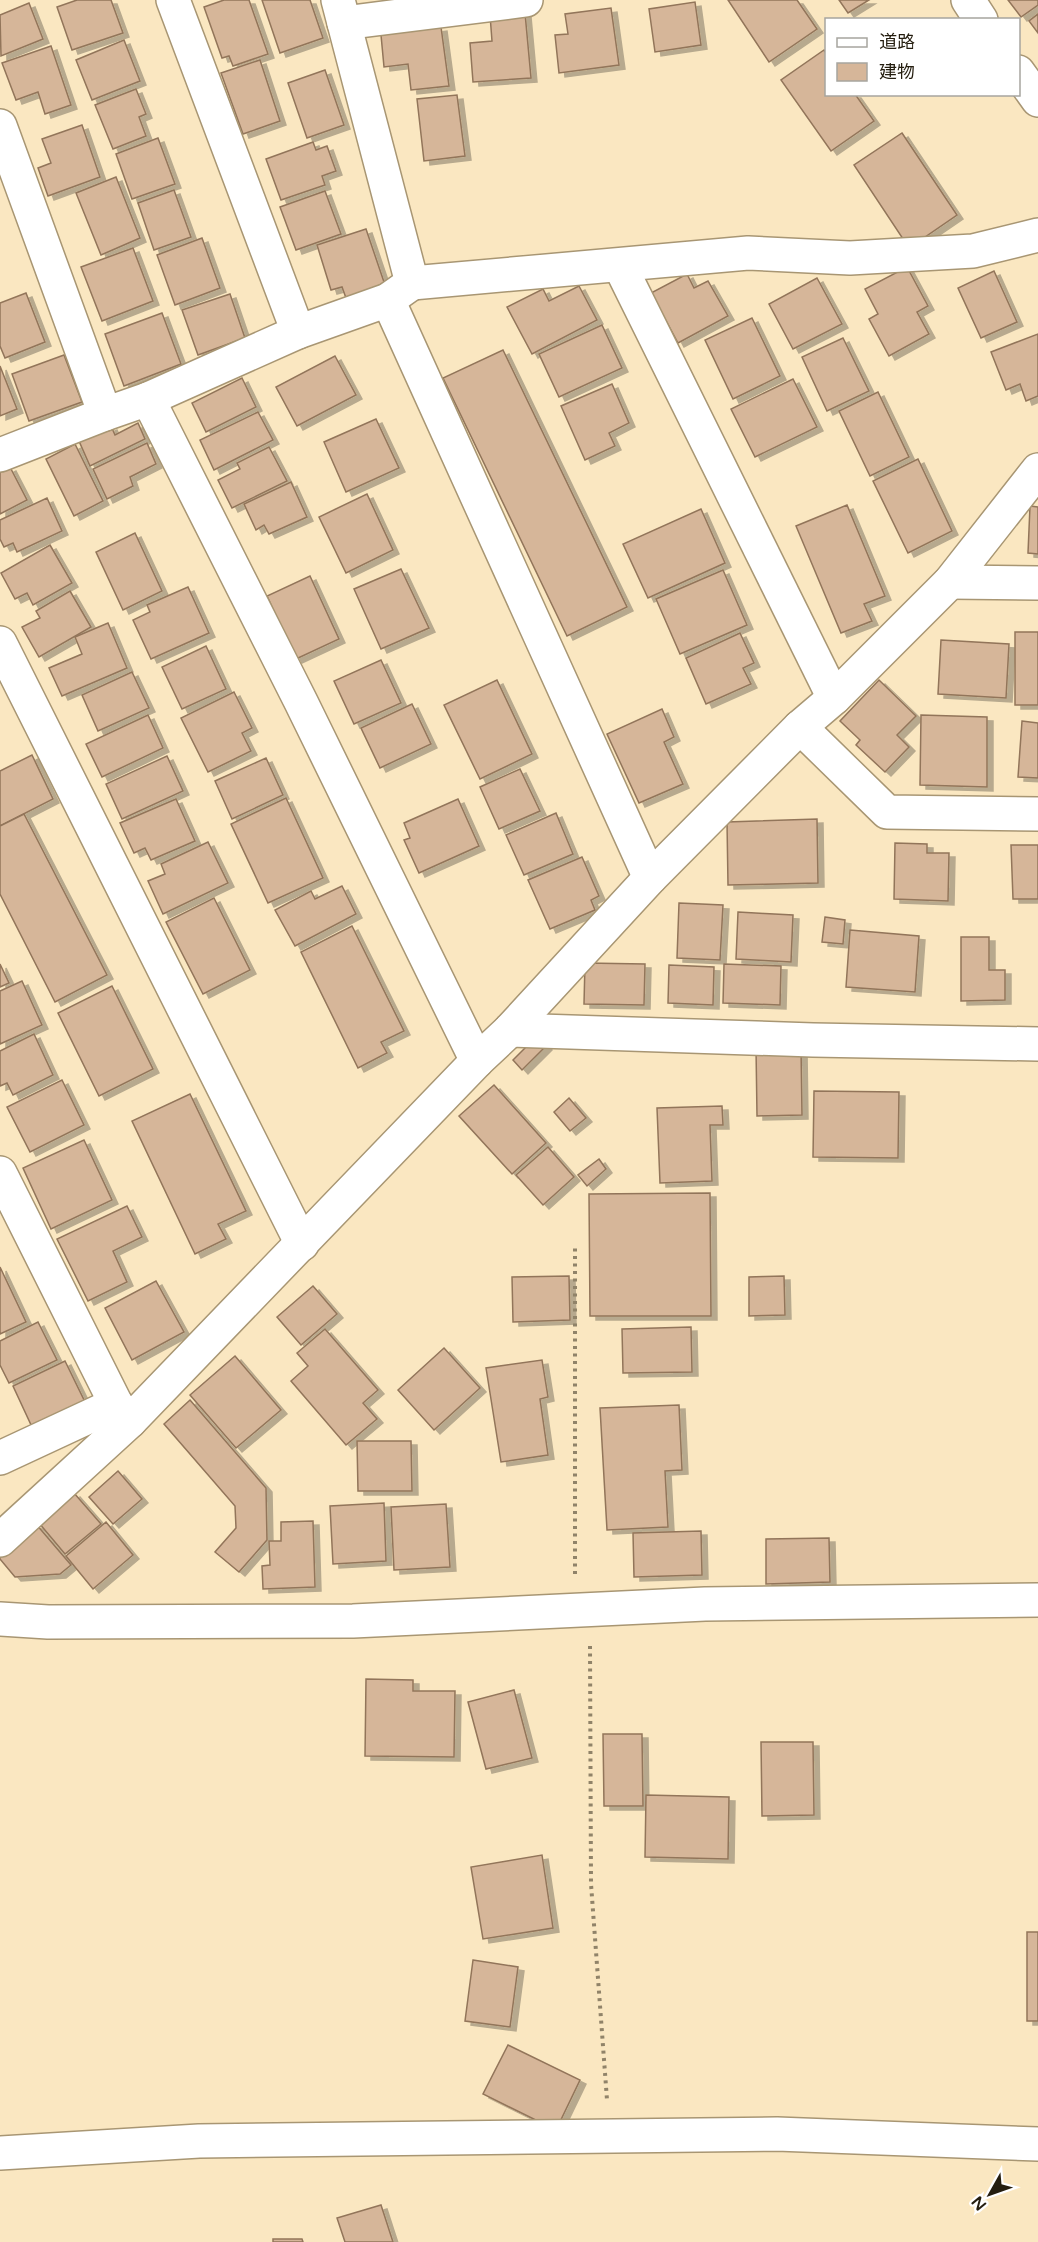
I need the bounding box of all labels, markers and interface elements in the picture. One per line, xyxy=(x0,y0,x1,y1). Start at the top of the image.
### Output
legend xyxy=(825,18,1020,96)
text: 道路 xyxy=(879,31,915,53)
text: 建物 xyxy=(879,61,915,83)
north arrow xyxy=(960,2164,1020,2224)
text: N xyxy=(967,2192,991,2214)

